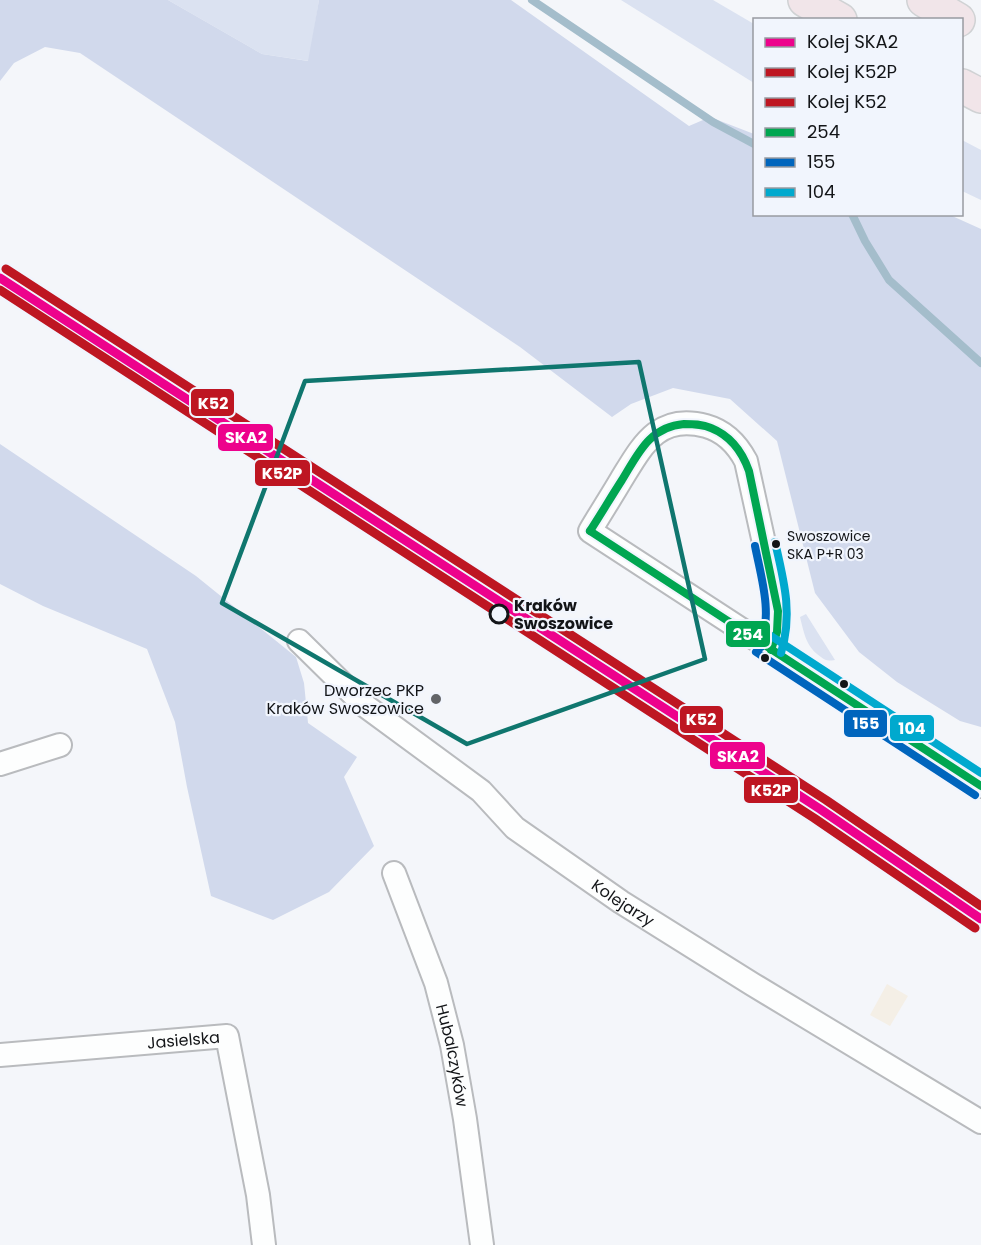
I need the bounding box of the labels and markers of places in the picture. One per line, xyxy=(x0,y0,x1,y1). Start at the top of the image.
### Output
place label: Swoszowice SKA P+R 03 xyxy=(787,526,871,564)
marker: Swoszowice SKA P+R 03 xyxy=(770,538,782,550)
place label: Kraków Swoszowice xyxy=(514,594,613,635)
marker: Kraków Swoszowice xyxy=(489,604,509,624)
unlabelled marker xyxy=(759,652,771,664)
unlabelled marker xyxy=(838,678,850,690)
place label: Dworzec PKP Kraków Swoszowice xyxy=(266,679,424,720)
marker: Dworzec PKP Kraków Swoszowice xyxy=(429,692,443,706)

